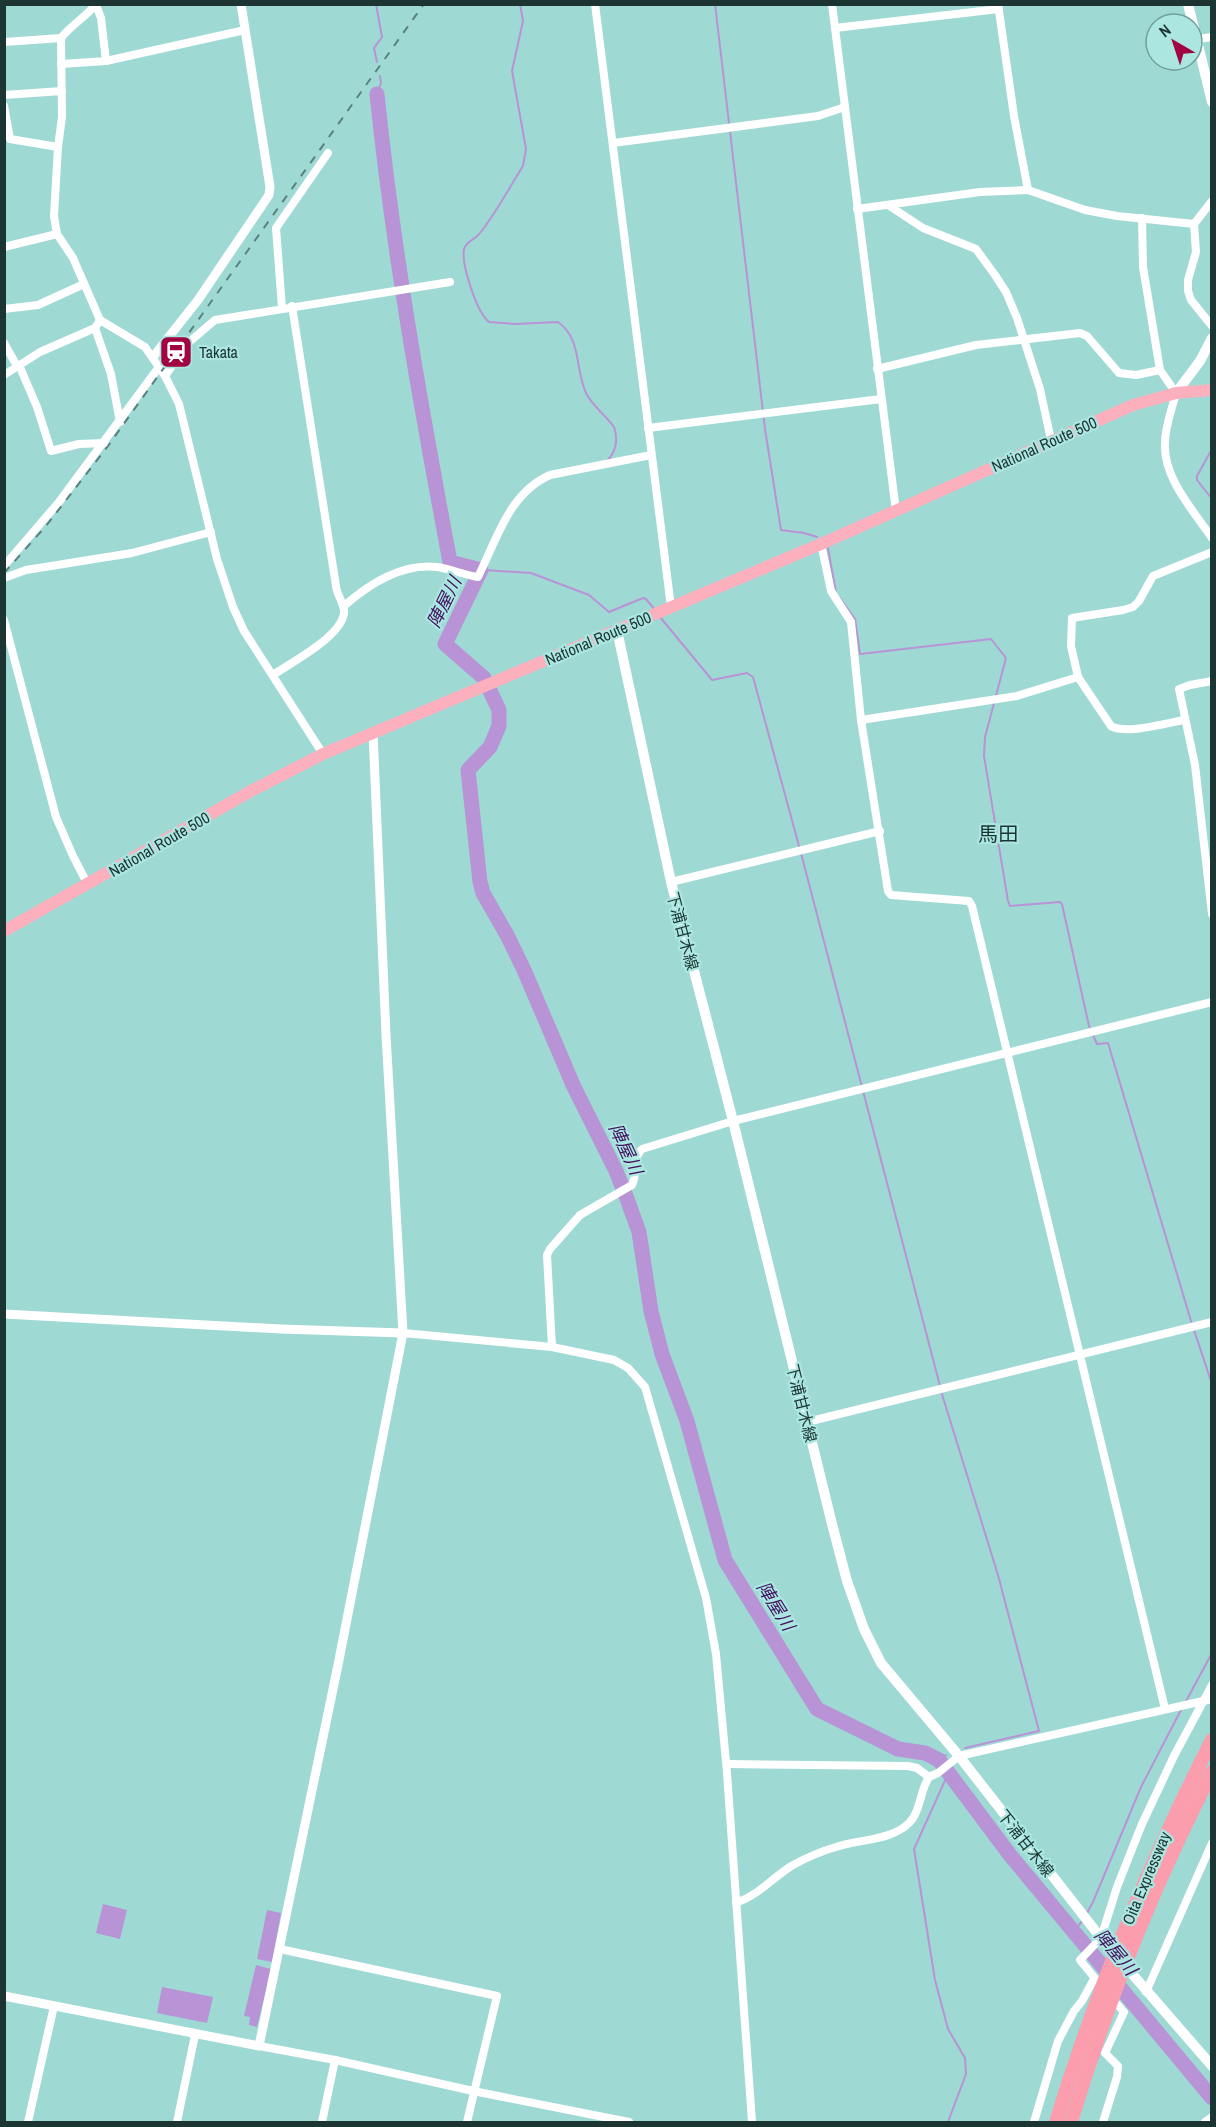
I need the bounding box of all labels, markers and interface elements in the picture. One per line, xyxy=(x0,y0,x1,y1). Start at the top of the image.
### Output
north arrow xyxy=(1144,12,1204,72)
text: N xyxy=(1154,19,1175,42)
station icon: Takata xyxy=(158,334,194,370)
place label: Takata xyxy=(199,341,239,363)
street label: National Route 500 xyxy=(988,411,1100,477)
water label: 陣屋川 xyxy=(421,570,468,632)
street label: National Route 500 xyxy=(542,606,654,670)
street label: National Route 500 xyxy=(105,806,213,882)
district label: 馬田 xyxy=(978,820,1018,847)
street label: 下浦甘木線 xyxy=(662,890,704,972)
water label: 陣屋川 xyxy=(603,1119,650,1181)
street label: 下浦甘木線 xyxy=(782,1362,822,1444)
water label: 陣屋川 xyxy=(751,1576,802,1637)
street label: 下浦甘木線 xyxy=(993,1805,1059,1881)
street label: Oita Expressway xyxy=(1116,1828,1176,1928)
water label: 陣屋川 xyxy=(1089,1923,1144,1982)

